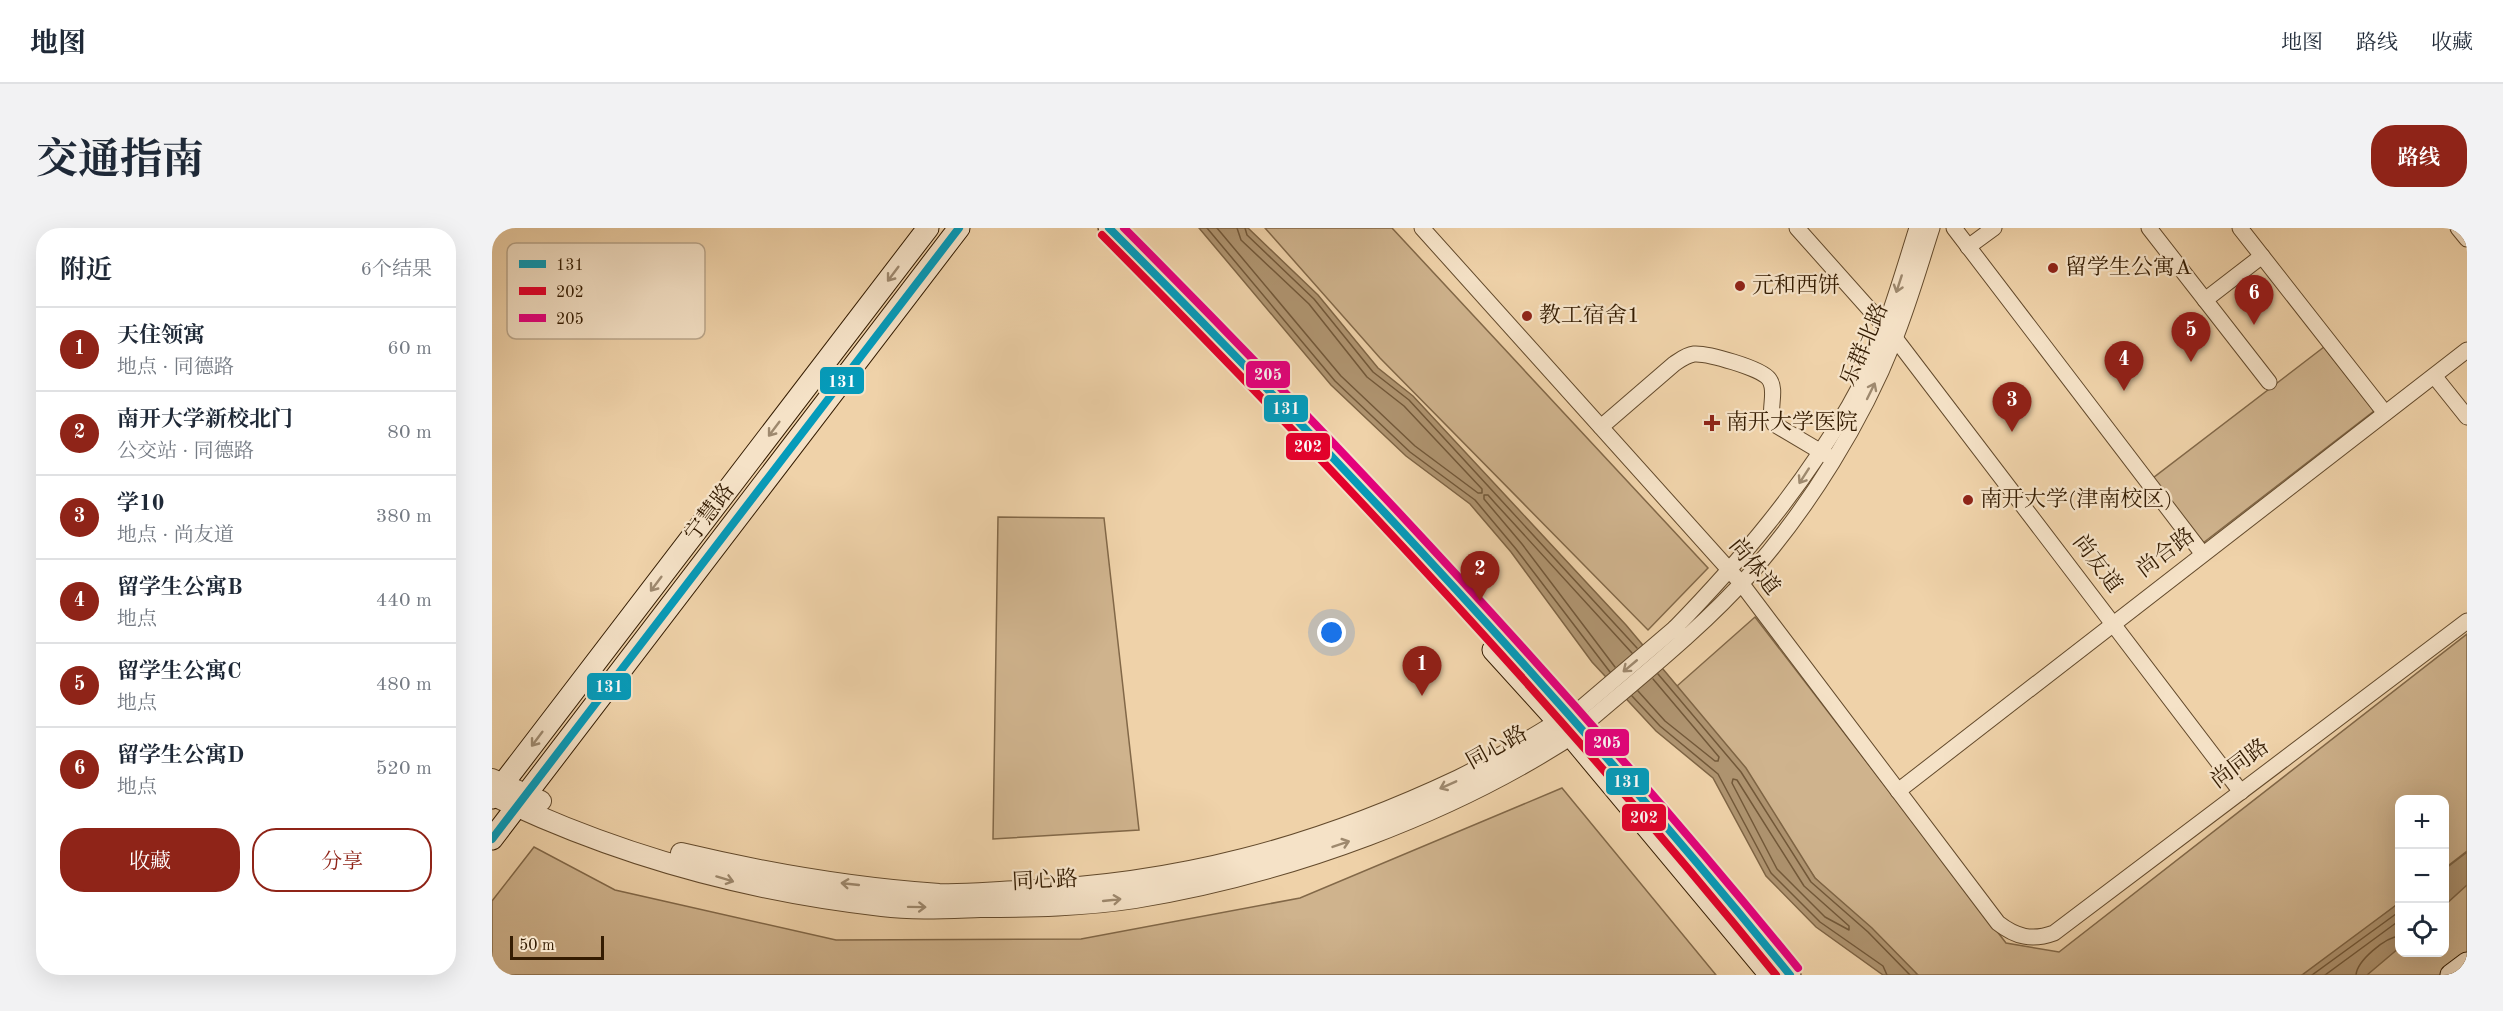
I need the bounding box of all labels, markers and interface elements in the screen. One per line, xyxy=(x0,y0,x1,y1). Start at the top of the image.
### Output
text: 地图 xyxy=(30,31,86,59)
text: 地图 xyxy=(2281,33,2323,54)
text: 路线 xyxy=(2356,33,2398,54)
text: 收藏 xyxy=(2431,33,2473,54)
button: 路线 xyxy=(2371,125,2467,187)
text: 交通指南 xyxy=(36,141,204,183)
legend xyxy=(507,243,705,339)
place label: 留学生公寓A xyxy=(2065,255,2192,279)
text: 附近 xyxy=(60,258,112,284)
text: 131 xyxy=(556,258,584,274)
text: 6个结果 xyxy=(360,260,432,280)
marker: 留学生公寓A xyxy=(2046,261,2060,275)
one-way arrow xyxy=(886,266,899,282)
place label: 元和西饼 xyxy=(1752,273,1840,297)
one-way arrow xyxy=(1893,274,1904,293)
pin: 6 xyxy=(2234,276,2274,325)
marker: 元和西饼 xyxy=(1733,279,1747,293)
text: 202 xyxy=(556,285,584,301)
street label: 乐群北路 xyxy=(1836,299,1892,390)
place label: 教工宿舍1 xyxy=(1539,303,1640,327)
marker: 教工宿舍1 xyxy=(1520,309,1534,323)
text: 205 xyxy=(556,312,584,328)
pin: 5 xyxy=(2172,312,2210,362)
text: 天住领寓 xyxy=(117,325,205,347)
text: 1 xyxy=(74,339,85,359)
text: 60 m xyxy=(387,339,432,359)
pin: 4 xyxy=(2104,342,2144,391)
text: 地点 · 同德路 xyxy=(117,358,234,378)
line badge: 205 xyxy=(1245,360,1291,389)
line badge: 131 xyxy=(819,366,865,395)
text: 205 xyxy=(1254,368,1282,384)
text: 131 xyxy=(828,375,856,391)
pin: 3 xyxy=(1992,382,2032,432)
one-way arrow xyxy=(1865,383,1877,401)
line badge: 131 xyxy=(1263,394,1309,423)
text: 131 xyxy=(1272,402,1300,418)
text: 南开大学新校北门 xyxy=(117,409,293,431)
place label: 南开大学医院 xyxy=(1726,410,1858,434)
marker: 南开大学医院 xyxy=(1703,414,1721,432)
one-way arrow xyxy=(768,421,781,437)
text: 2 xyxy=(74,423,85,443)
text: 80 m xyxy=(387,423,432,443)
line badge: 202 xyxy=(1285,432,1331,461)
text: 202 xyxy=(1294,440,1322,456)
text: 公交站 · 同德路 xyxy=(117,442,254,462)
one-way arrow xyxy=(1798,468,1810,484)
street label: 宁慧路 xyxy=(680,479,739,546)
place label: 南开大学(津南校区) xyxy=(1980,487,2172,511)
text: 学10 xyxy=(117,493,165,515)
marker: 南开大学(津南校区) xyxy=(1961,493,1975,507)
text: 3 xyxy=(74,507,85,527)
text: 380 m xyxy=(376,507,432,527)
street label: 尚合路 xyxy=(2132,523,2199,582)
text: 地点 · 尚友道 xyxy=(117,526,234,546)
street label: 尚友道 xyxy=(2068,530,2127,597)
street label: 尚体道 xyxy=(1725,533,1785,600)
pin: 2 xyxy=(1460,552,1500,601)
one-way arrow xyxy=(649,576,662,592)
text: 留学生公寓B xyxy=(117,577,243,599)
text: 4 xyxy=(74,591,85,611)
text: 440 m xyxy=(376,591,432,611)
text: 地点 xyxy=(117,610,157,630)
your location xyxy=(1317,618,1346,647)
pin: 1 xyxy=(1402,646,1442,696)
one-way arrow xyxy=(1622,660,1638,673)
text: 留学生公寓C xyxy=(117,661,242,683)
line badge: 131 xyxy=(586,672,632,701)
text: 5 xyxy=(74,675,85,695)
text: 480 m xyxy=(376,675,432,695)
text: 131 xyxy=(595,680,623,696)
text: 地点 xyxy=(117,694,157,714)
street label: 同心路 xyxy=(1462,721,1531,774)
line badge: 205 xyxy=(1584,728,1630,757)
one-way arrow xyxy=(531,731,544,747)
street label: 尚同路 xyxy=(2206,734,2273,793)
text: 205 xyxy=(1593,736,1621,752)
text: 留学生公寓D xyxy=(117,745,244,767)
text: 6 xyxy=(74,759,85,779)
text: 520 m xyxy=(376,759,432,779)
line badge: 131 xyxy=(1605,767,1650,796)
text: 131 xyxy=(1613,775,1641,791)
text: 地点 xyxy=(117,778,157,798)
one-way arrow xyxy=(1440,779,1458,791)
map controls xyxy=(2395,795,2449,957)
button: + xyxy=(2395,795,2449,849)
line badge: 202 xyxy=(1621,803,1667,832)
text: 202 xyxy=(1630,811,1658,827)
button: 收藏 xyxy=(60,828,240,892)
button: 分享 xyxy=(252,828,432,892)
one-way arrow xyxy=(1332,838,1350,849)
button: − xyxy=(2395,849,2449,903)
street label: 同心路 xyxy=(1011,866,1079,894)
one-way arrow xyxy=(715,874,734,885)
one-way arrow xyxy=(841,879,861,890)
one-way arrow xyxy=(1101,895,1121,906)
one-way arrow xyxy=(906,901,926,913)
button: locate xyxy=(2395,903,2449,957)
scale bar xyxy=(510,933,604,960)
text: 50 m xyxy=(519,938,555,954)

